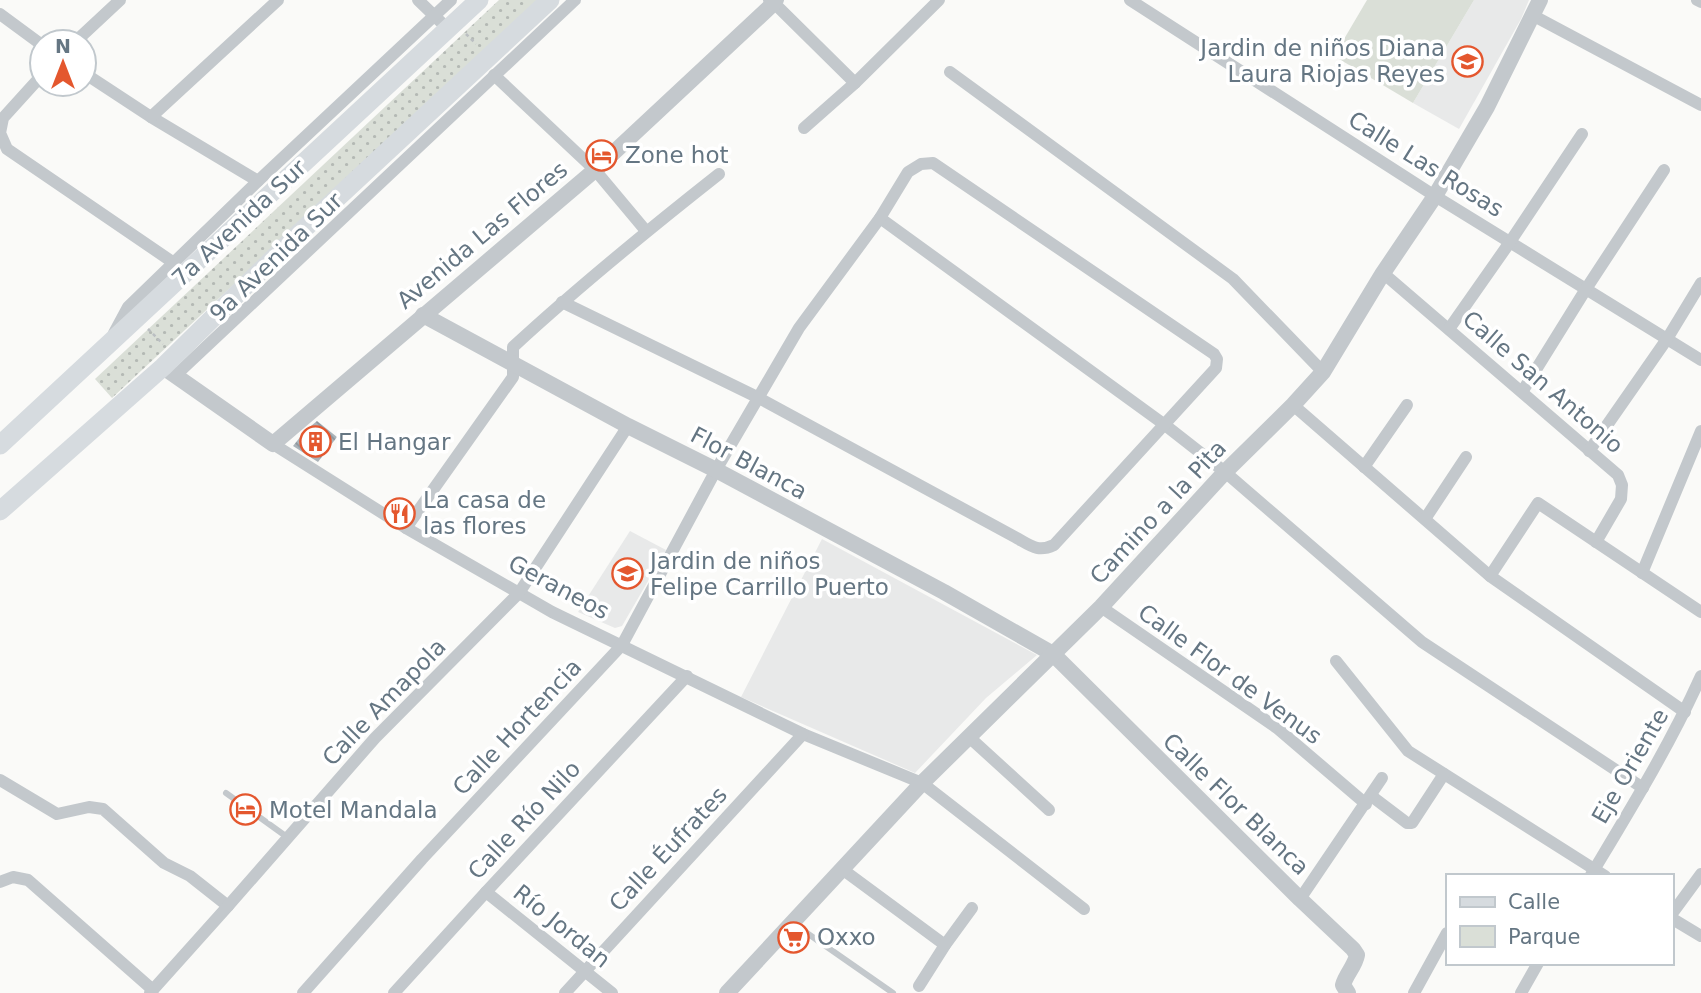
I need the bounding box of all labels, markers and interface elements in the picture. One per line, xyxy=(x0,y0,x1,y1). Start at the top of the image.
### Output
north arrow xyxy=(28,28,98,98)
text: N xyxy=(55,35,71,57)
place label: Jardin de niños Diana Laura Riojas Reyes xyxy=(1198,35,1445,87)
school or university icon: Jardin de niños Diana Laura Riojas Reyes xyxy=(1451,44,1485,78)
street label: Calle Las Rosas xyxy=(1344,106,1508,222)
hotel icon: Zone hot xyxy=(585,138,619,172)
place label: Zone hot xyxy=(625,142,729,168)
street label: 7a Avenida Sur xyxy=(167,154,312,292)
street label: Avenida Las Flores xyxy=(392,156,572,314)
street label: 9a Avenida Sur xyxy=(204,187,348,327)
street label: Calle San Antonio xyxy=(1458,305,1628,459)
street label: Flor Blanca xyxy=(686,421,812,505)
building icon: El Hangar xyxy=(298,425,332,459)
place label: El Hangar xyxy=(338,429,451,455)
street label: Camino a la Pita xyxy=(1085,435,1231,589)
place label: La casa de las flores xyxy=(423,487,546,539)
restaurant icon: La casa de las flores xyxy=(383,496,417,530)
place label: Jardin de niños Felipe Carrillo Puerto xyxy=(648,548,889,600)
street label: Geraneos xyxy=(504,550,614,624)
school or university icon: Jardin de niños Felipe Carrillo Puerto xyxy=(610,557,644,591)
street label: Calle Flor de Venus xyxy=(1133,599,1327,749)
street label: Calle Amapola xyxy=(317,633,451,771)
street label: Calle Hortencia xyxy=(447,654,587,800)
street label: Eje Oriente xyxy=(1587,704,1673,828)
street label: Calle Flor Blanca xyxy=(1158,728,1314,880)
street label: Calle Río Nilo xyxy=(463,755,585,885)
street label: Calle Éufrates xyxy=(603,781,732,916)
hotel icon: Motel Mandala xyxy=(229,793,263,827)
place label: Motel Mandala xyxy=(269,797,437,823)
legend xyxy=(1446,874,1673,965)
street label: Río Jordan xyxy=(508,879,616,973)
text: Calle xyxy=(1508,890,1560,914)
supermarket icon: Oxxo xyxy=(777,920,811,954)
place label: Oxxo xyxy=(817,924,876,950)
text: Parque xyxy=(1508,925,1580,949)

